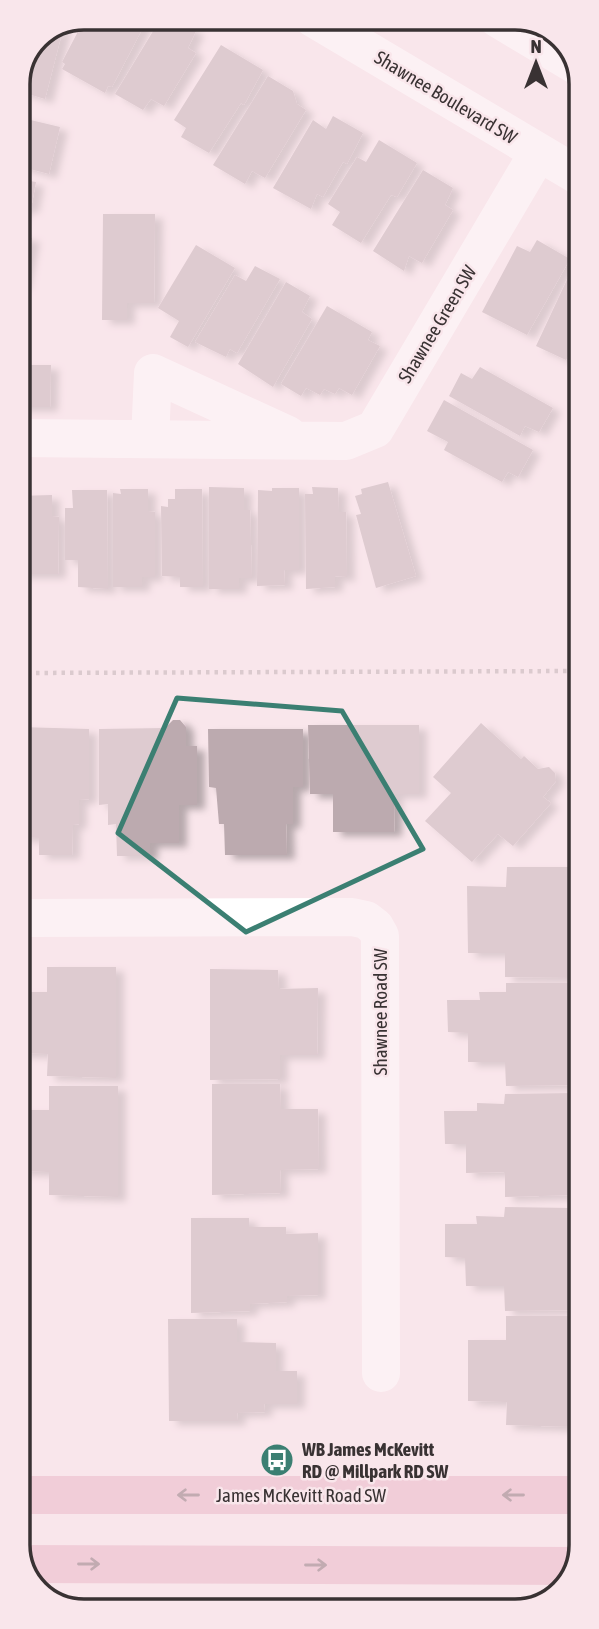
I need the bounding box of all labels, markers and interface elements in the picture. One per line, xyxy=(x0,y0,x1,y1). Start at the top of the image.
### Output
north arrow xyxy=(501,28,571,98)
text: N xyxy=(530,35,542,57)
street label: Shawnee Boulevard SW xyxy=(371,46,521,148)
street label: Shawnee Green SW xyxy=(393,261,481,387)
street label: Shawnee Road SW xyxy=(369,948,391,1075)
place label: WB James McKevitt RD @ Millpark RD SW xyxy=(301,1438,448,1482)
bus stop icon: WB James McKevitt RD @ Millpark RD SW xyxy=(258,1441,296,1479)
street label: James McKevitt Road SW xyxy=(216,1484,386,1506)
one-way arrow xyxy=(176,1488,199,1502)
one-way arrow xyxy=(502,1488,525,1502)
one-way arrow xyxy=(77,1557,100,1571)
one-way arrow xyxy=(305,1558,328,1572)

